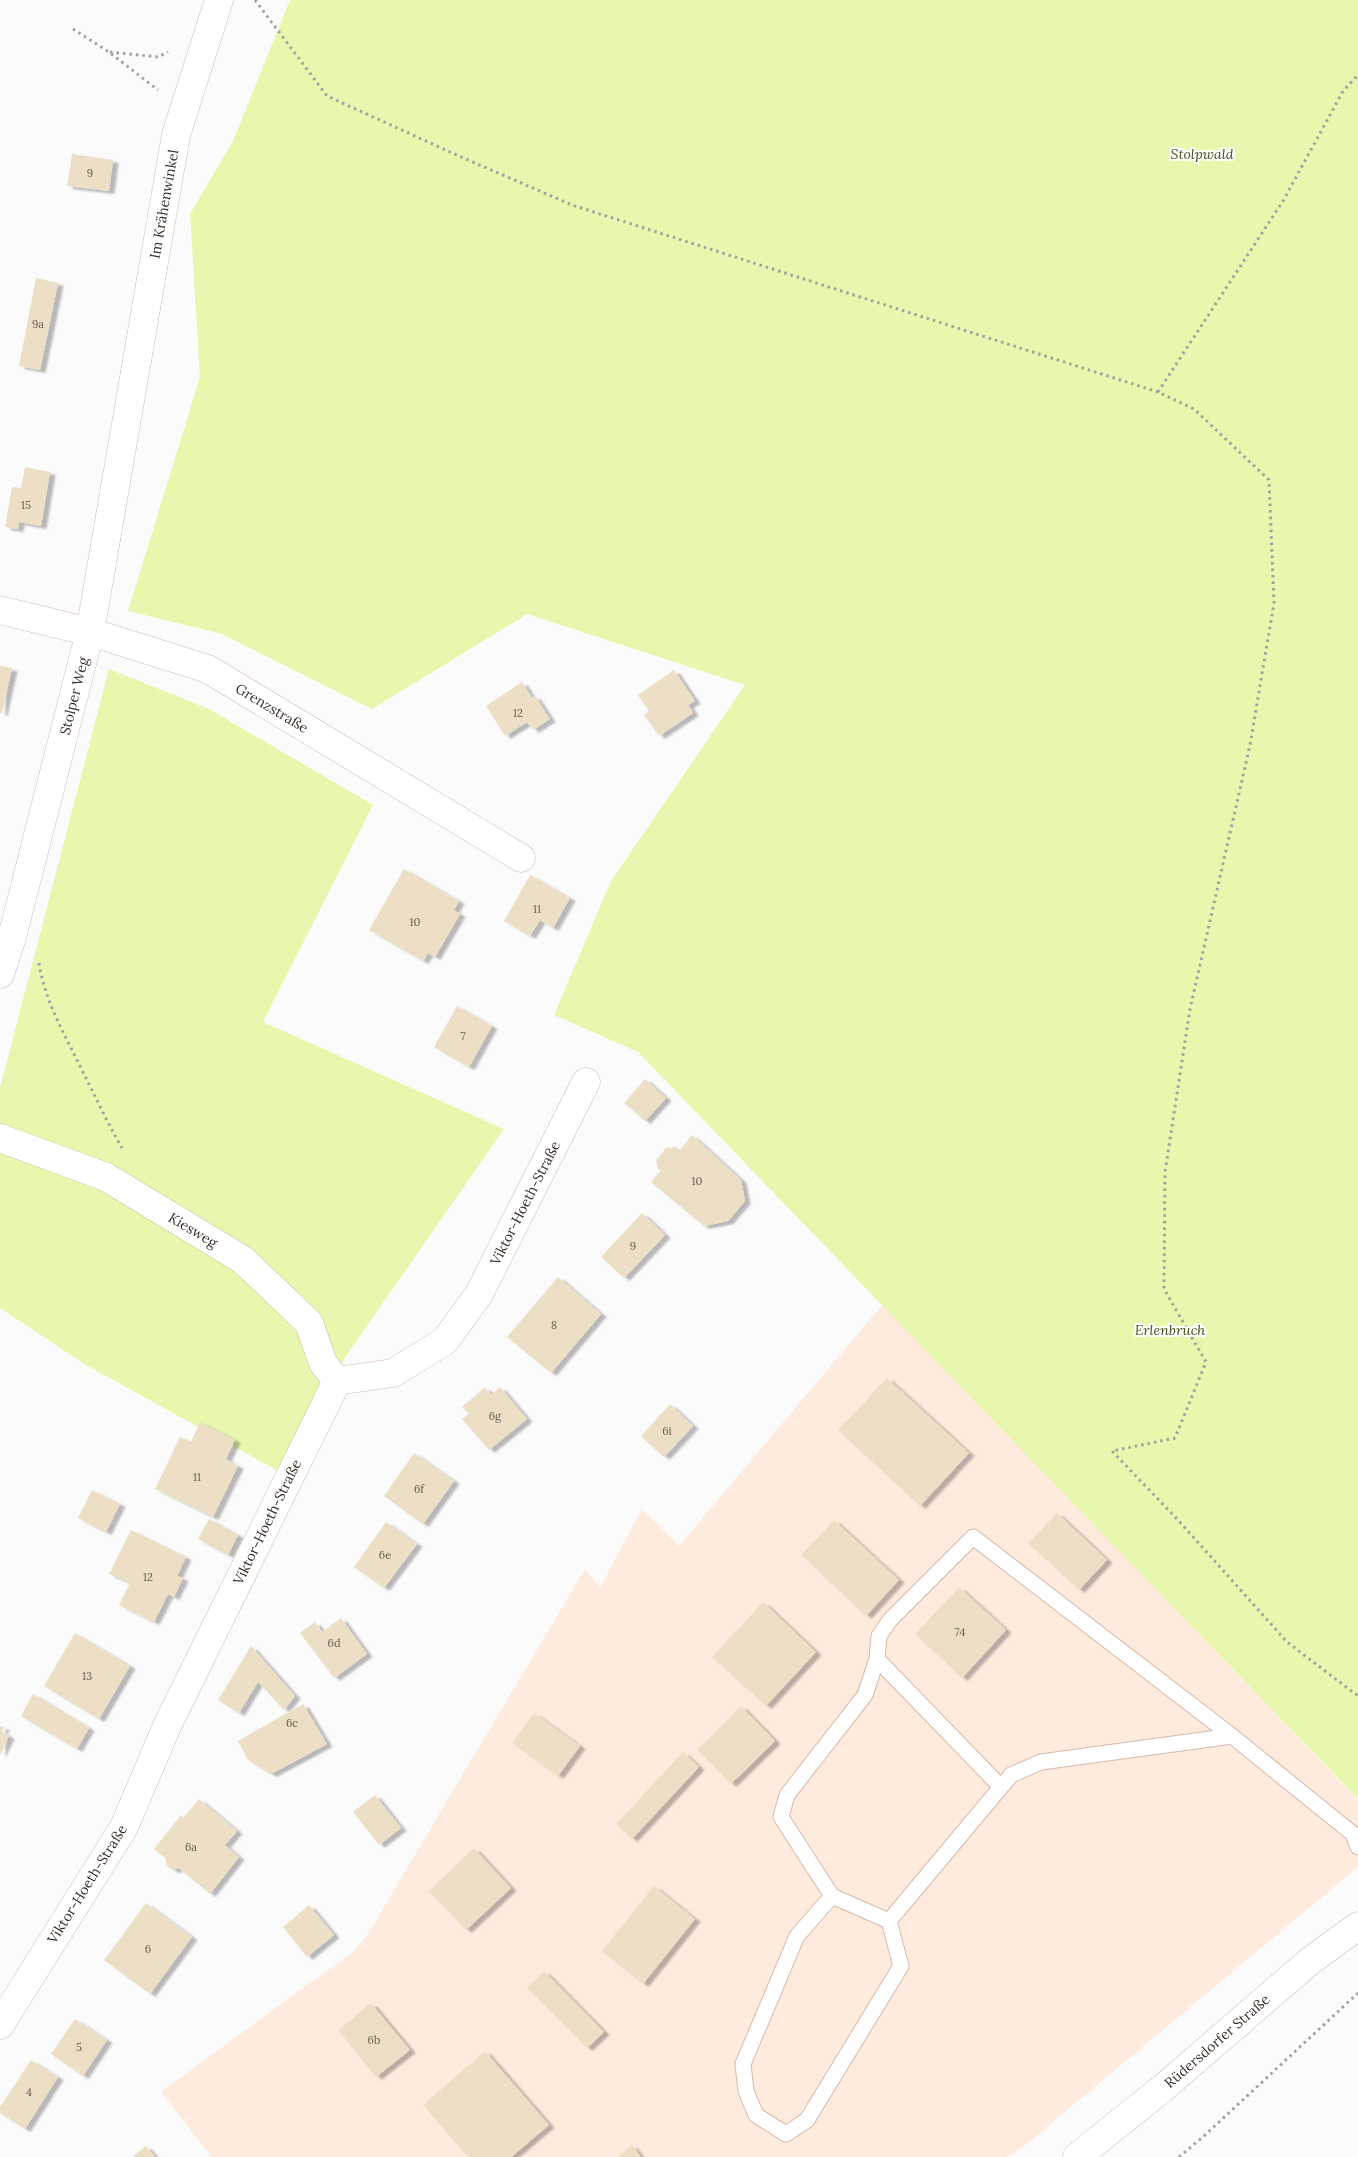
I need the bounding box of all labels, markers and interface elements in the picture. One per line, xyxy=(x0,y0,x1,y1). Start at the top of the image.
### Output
park label: Stolpwald xyxy=(1171,145,1234,163)
street label: Im Krähenwinkel xyxy=(146,148,182,260)
house number: 9 xyxy=(87,166,93,180)
house number: 9a xyxy=(32,317,44,331)
house number: 15 xyxy=(21,498,31,512)
street label: Stolper Weg xyxy=(56,655,92,737)
street label: Grenzstraße xyxy=(232,679,312,737)
house number: 12 xyxy=(513,706,523,720)
house number: 11 xyxy=(533,902,541,916)
house number: 10 xyxy=(410,915,421,929)
house number: 7 xyxy=(460,1029,466,1043)
street label: Viktor-Hoeth-Straße xyxy=(485,1138,564,1269)
house number: 10 xyxy=(692,1174,703,1188)
street label: Kiesweg xyxy=(165,1208,221,1252)
house number: 9 xyxy=(630,1239,636,1253)
house number: 8 xyxy=(551,1318,557,1332)
park label: Erlenbruch xyxy=(1135,1321,1205,1339)
house number: 6g xyxy=(489,1409,502,1423)
house number: 6i xyxy=(662,1424,672,1438)
street label: Viktor-Hoeth-Straße xyxy=(228,1456,305,1588)
house number: 11 xyxy=(193,1470,201,1484)
house number: 6f xyxy=(414,1482,425,1496)
house number: 6e xyxy=(379,1548,391,1562)
house number: 12 xyxy=(143,1570,153,1584)
house number: 74 xyxy=(955,1625,965,1639)
house number: 6d xyxy=(328,1636,341,1650)
house number: 13 xyxy=(82,1669,92,1683)
house number: 6c xyxy=(286,1716,298,1730)
street label: Viktor-Hoeth-Straße xyxy=(43,1821,131,1948)
house number: 6a xyxy=(185,1840,197,1854)
house number: 6 xyxy=(145,1942,151,1956)
street label: Rüdersdorfer Straße xyxy=(1161,1990,1274,2092)
house number: 6b xyxy=(368,2033,380,2047)
house number: 5 xyxy=(76,2040,82,2054)
house number: 4 xyxy=(26,2085,32,2099)

